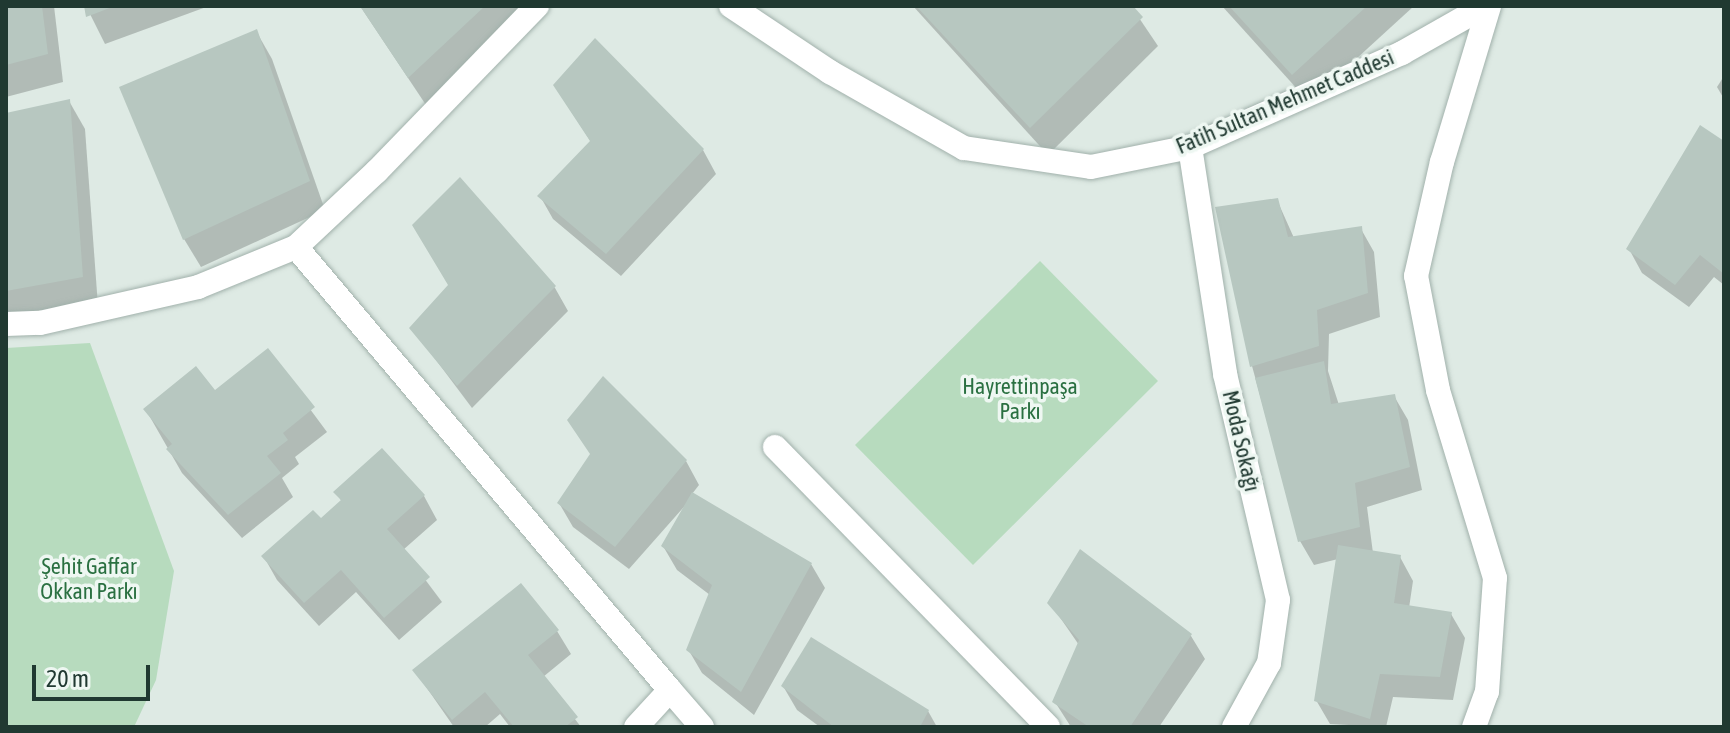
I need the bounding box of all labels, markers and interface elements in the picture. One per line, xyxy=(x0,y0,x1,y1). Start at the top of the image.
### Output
street label: Fatih Sultan Mehmet Caddesi xyxy=(1172,44,1398,160)
park label: Hayrettinpaşa Parkı xyxy=(962,373,1078,424)
street label: Moda Sokağı xyxy=(1217,388,1265,494)
park label: Şehit Gaffar Okkan Parkı xyxy=(40,553,138,604)
scale bar xyxy=(36,649,154,699)
text: 20 m xyxy=(46,665,89,692)

